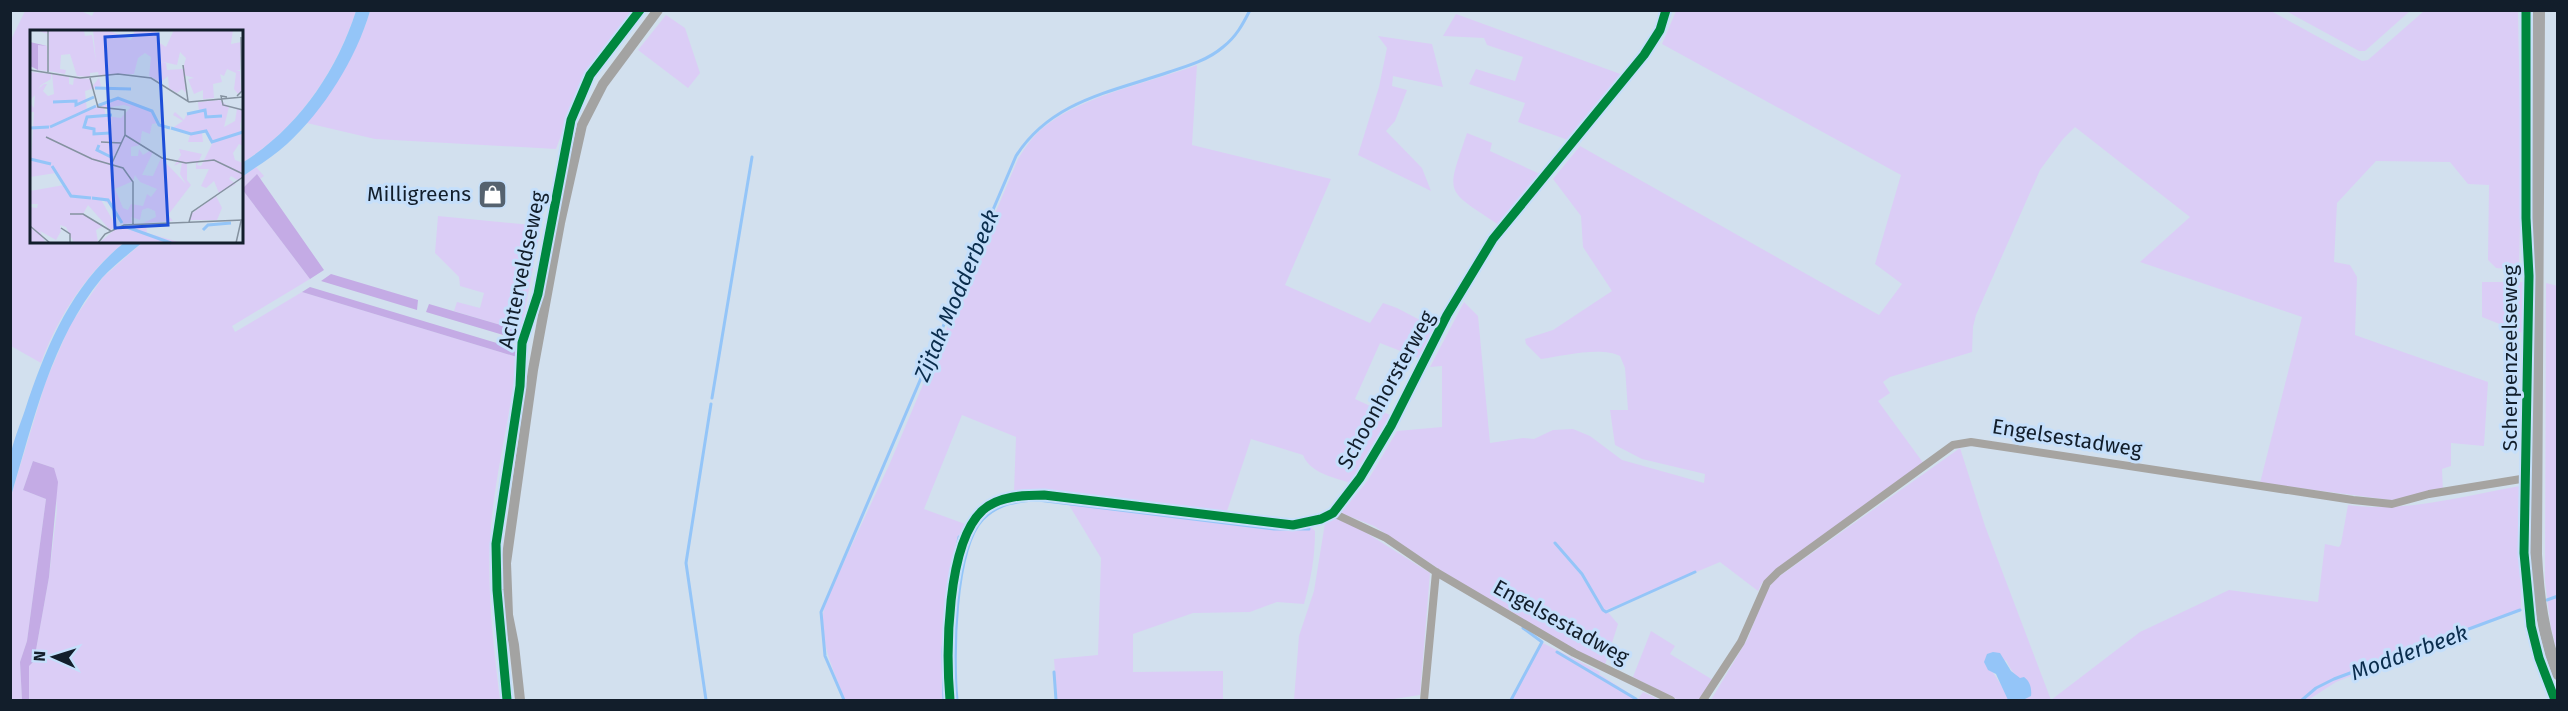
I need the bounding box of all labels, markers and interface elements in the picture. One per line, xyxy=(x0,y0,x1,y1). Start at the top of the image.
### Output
inset map xyxy=(30,30,243,243)
shop icon: Milligreens xyxy=(476,178,508,210)
place label: Milligreens xyxy=(367,181,471,207)
street label: Achterveldseweg xyxy=(493,189,551,351)
water label: Zijtak Modderbeek xyxy=(908,205,1005,386)
street label: Scherpenzeelseweg xyxy=(2497,265,2523,451)
street label: Schoonhorsterweg xyxy=(1332,306,1440,474)
street label: Engelsestadweg xyxy=(1990,413,2144,463)
street label: Engelsestadweg xyxy=(1488,574,1634,670)
water label: Modderbeek xyxy=(2347,619,2471,686)
north arrow xyxy=(24,627,84,687)
text: N xyxy=(30,650,49,662)

